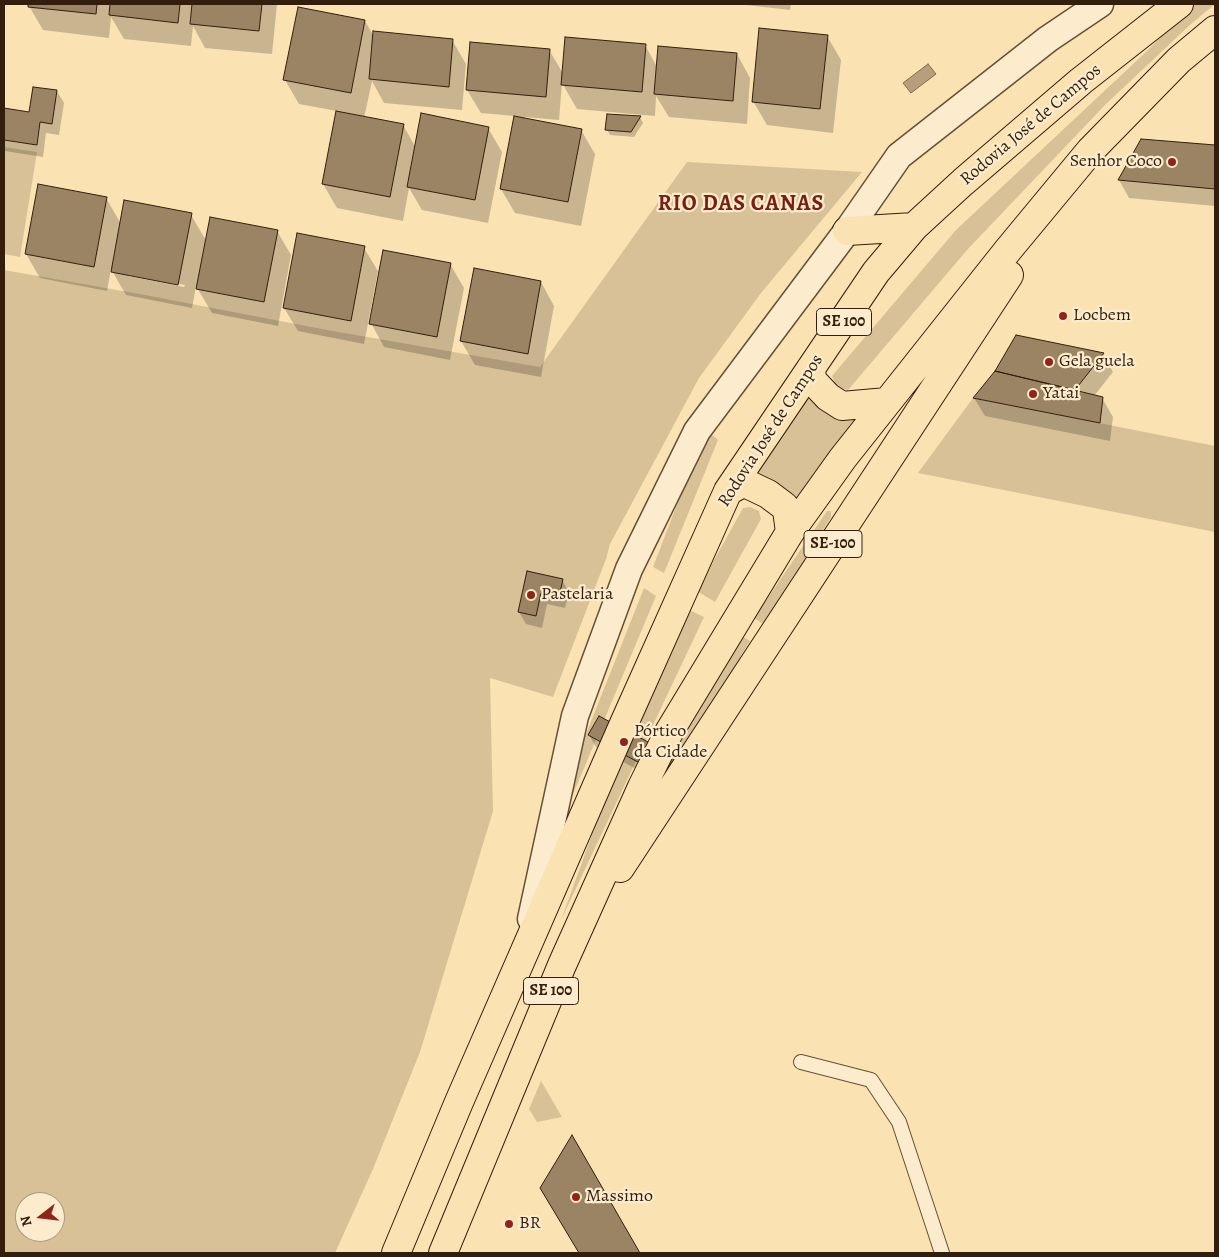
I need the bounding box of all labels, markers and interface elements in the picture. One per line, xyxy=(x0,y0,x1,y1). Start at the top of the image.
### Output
street label: Rodovia José de Campos xyxy=(956,60,1106,190)
place label: Senhor Coco xyxy=(1070,151,1162,173)
marker: Senhor Coco xyxy=(1166,156,1178,168)
district label: RIO DAS CANAS xyxy=(656,192,826,218)
place label: Locbem xyxy=(1073,305,1131,327)
road number: SE 100 xyxy=(816,308,872,336)
marker: Locbem xyxy=(1057,310,1069,322)
street label: Rodovia José de Campos xyxy=(714,351,828,511)
place label: Gela guela xyxy=(1059,351,1135,373)
marker: Gela guela xyxy=(1043,356,1055,368)
place label: Yatai xyxy=(1043,383,1079,405)
marker: Yatai xyxy=(1027,388,1039,400)
road number: SE-100 xyxy=(804,530,862,558)
place label: Pastelaria xyxy=(541,584,613,606)
marker: Pastelaria xyxy=(525,589,537,601)
place label: Pórtico da Cidade xyxy=(634,721,707,764)
marker: Pórtico da Cidade xyxy=(618,736,630,748)
road number: SE 100 xyxy=(524,978,578,1004)
place label: Massimo xyxy=(586,1186,653,1208)
marker: Massimo xyxy=(570,1191,582,1203)
north arrow xyxy=(15,1192,65,1242)
text: N xyxy=(16,1213,37,1229)
place label: BR xyxy=(519,1213,541,1235)
marker: BR xyxy=(503,1218,515,1230)

